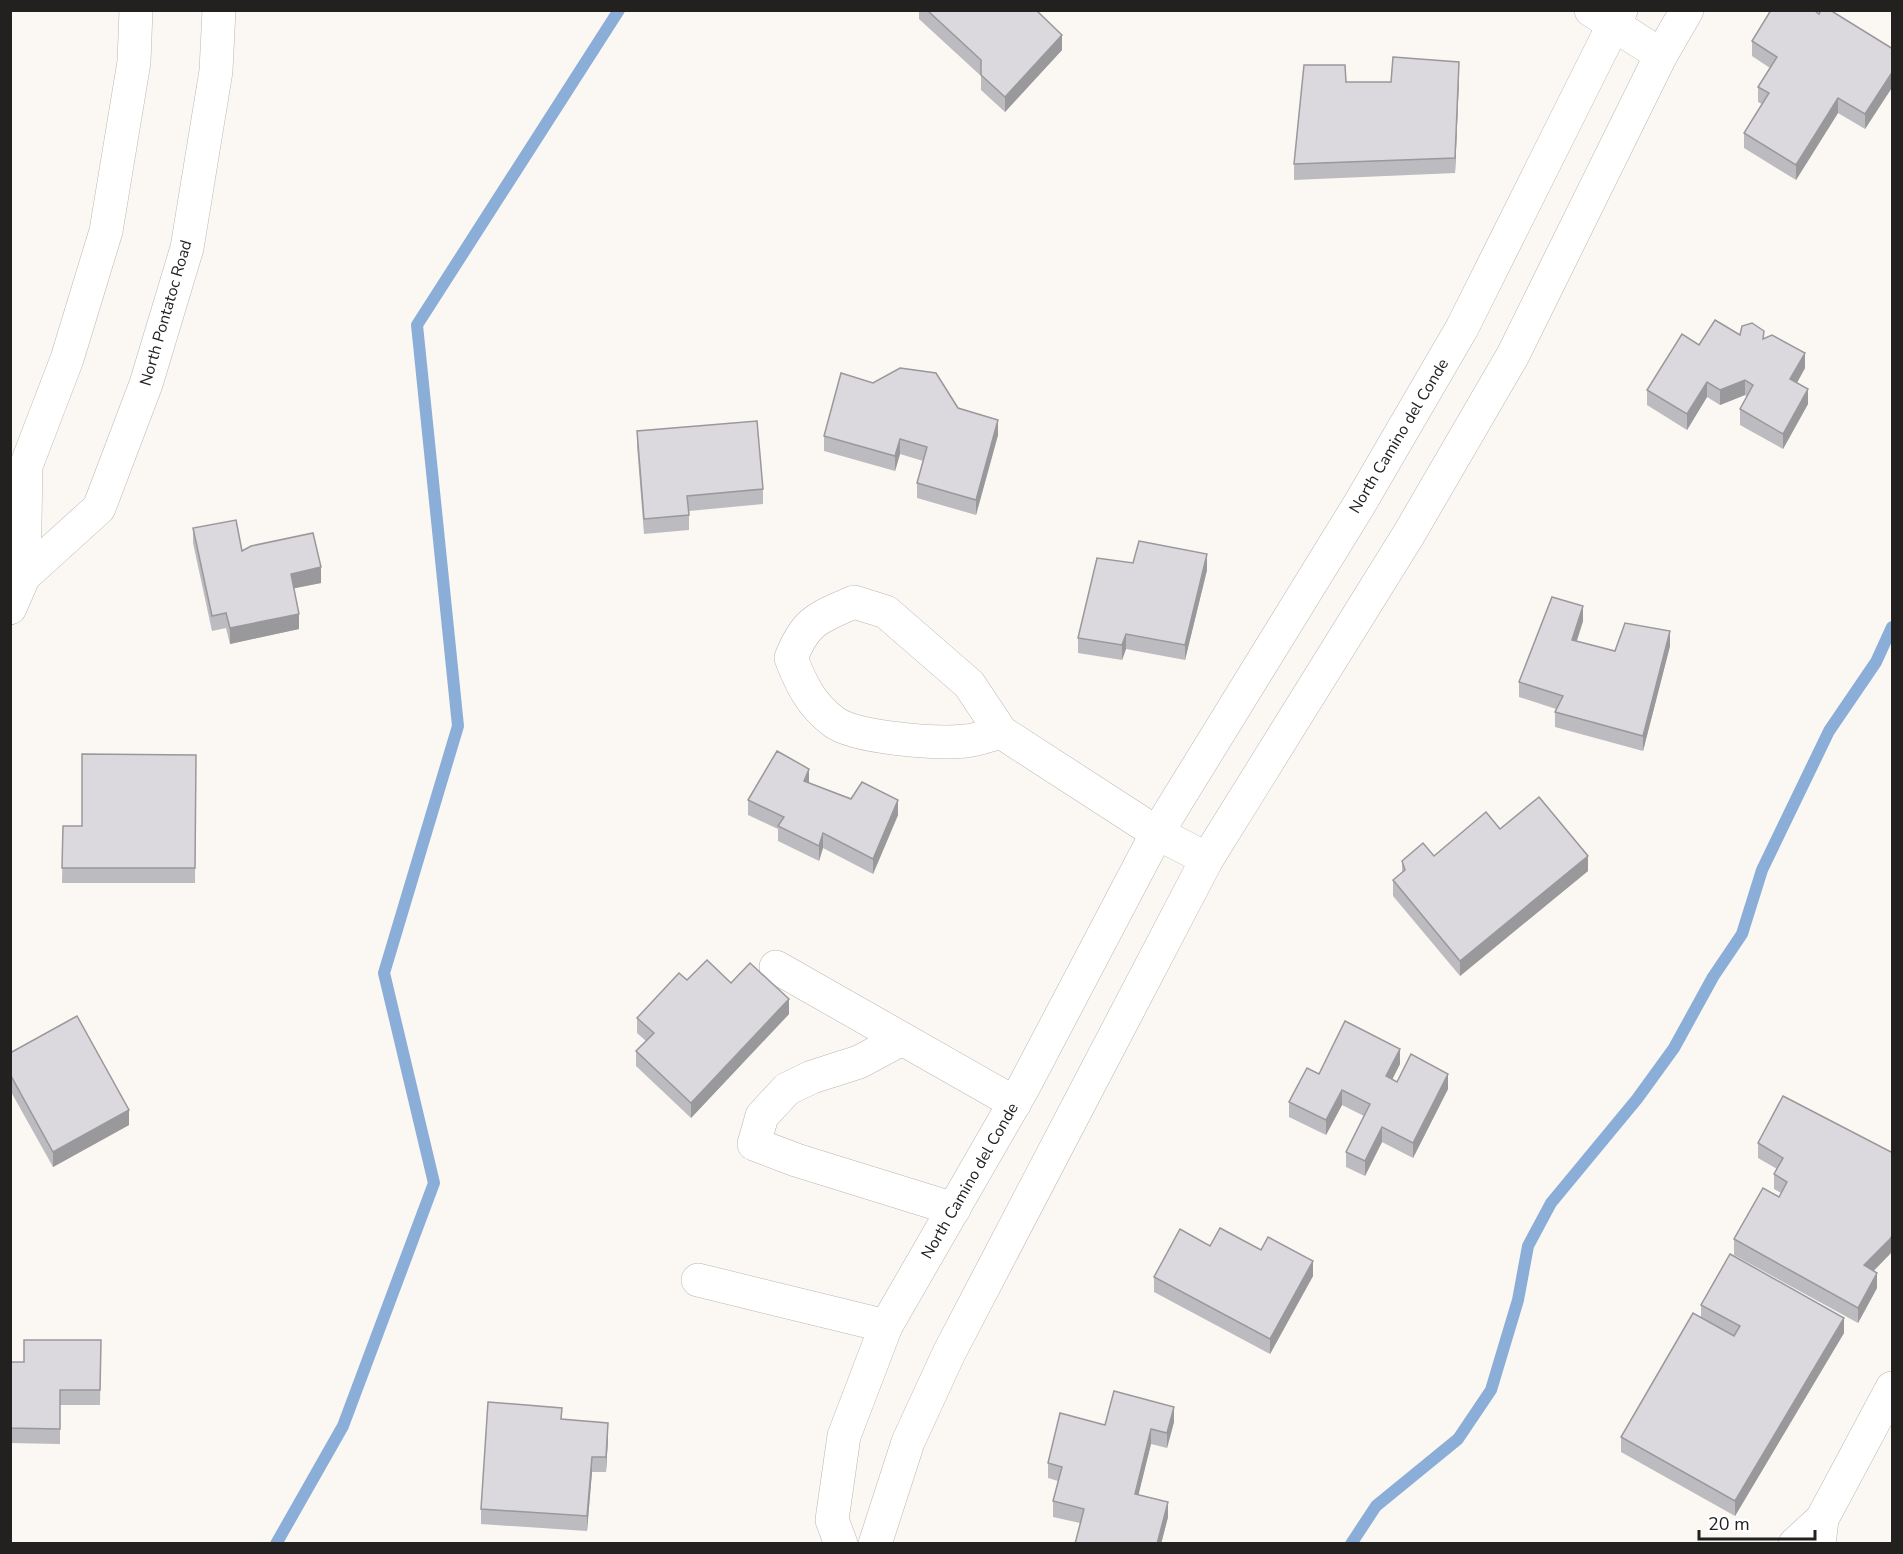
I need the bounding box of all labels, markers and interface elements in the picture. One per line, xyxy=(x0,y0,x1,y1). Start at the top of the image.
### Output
street label: North Pontatoc Road xyxy=(135,238,197,388)
street label: North Camino del Conde xyxy=(1344,355,1454,517)
street label: North Camino del Conde xyxy=(916,1099,1024,1263)
scale bar xyxy=(1699,1503,1814,1541)
text: 20 m xyxy=(1708,1512,1750,1536)

